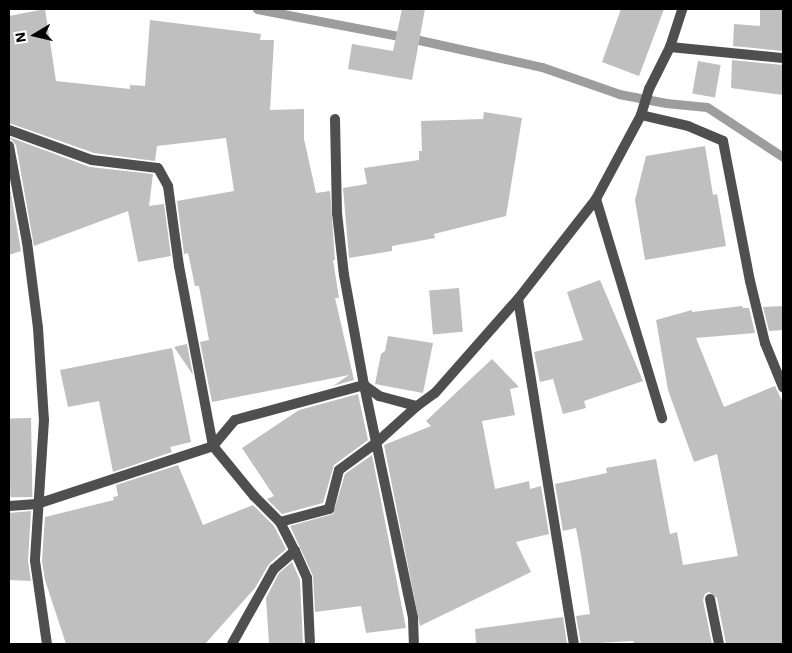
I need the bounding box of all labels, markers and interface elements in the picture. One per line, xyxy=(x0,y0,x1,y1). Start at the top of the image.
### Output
north arrow xyxy=(10,10,60,60)
text: N xyxy=(11,31,29,44)

